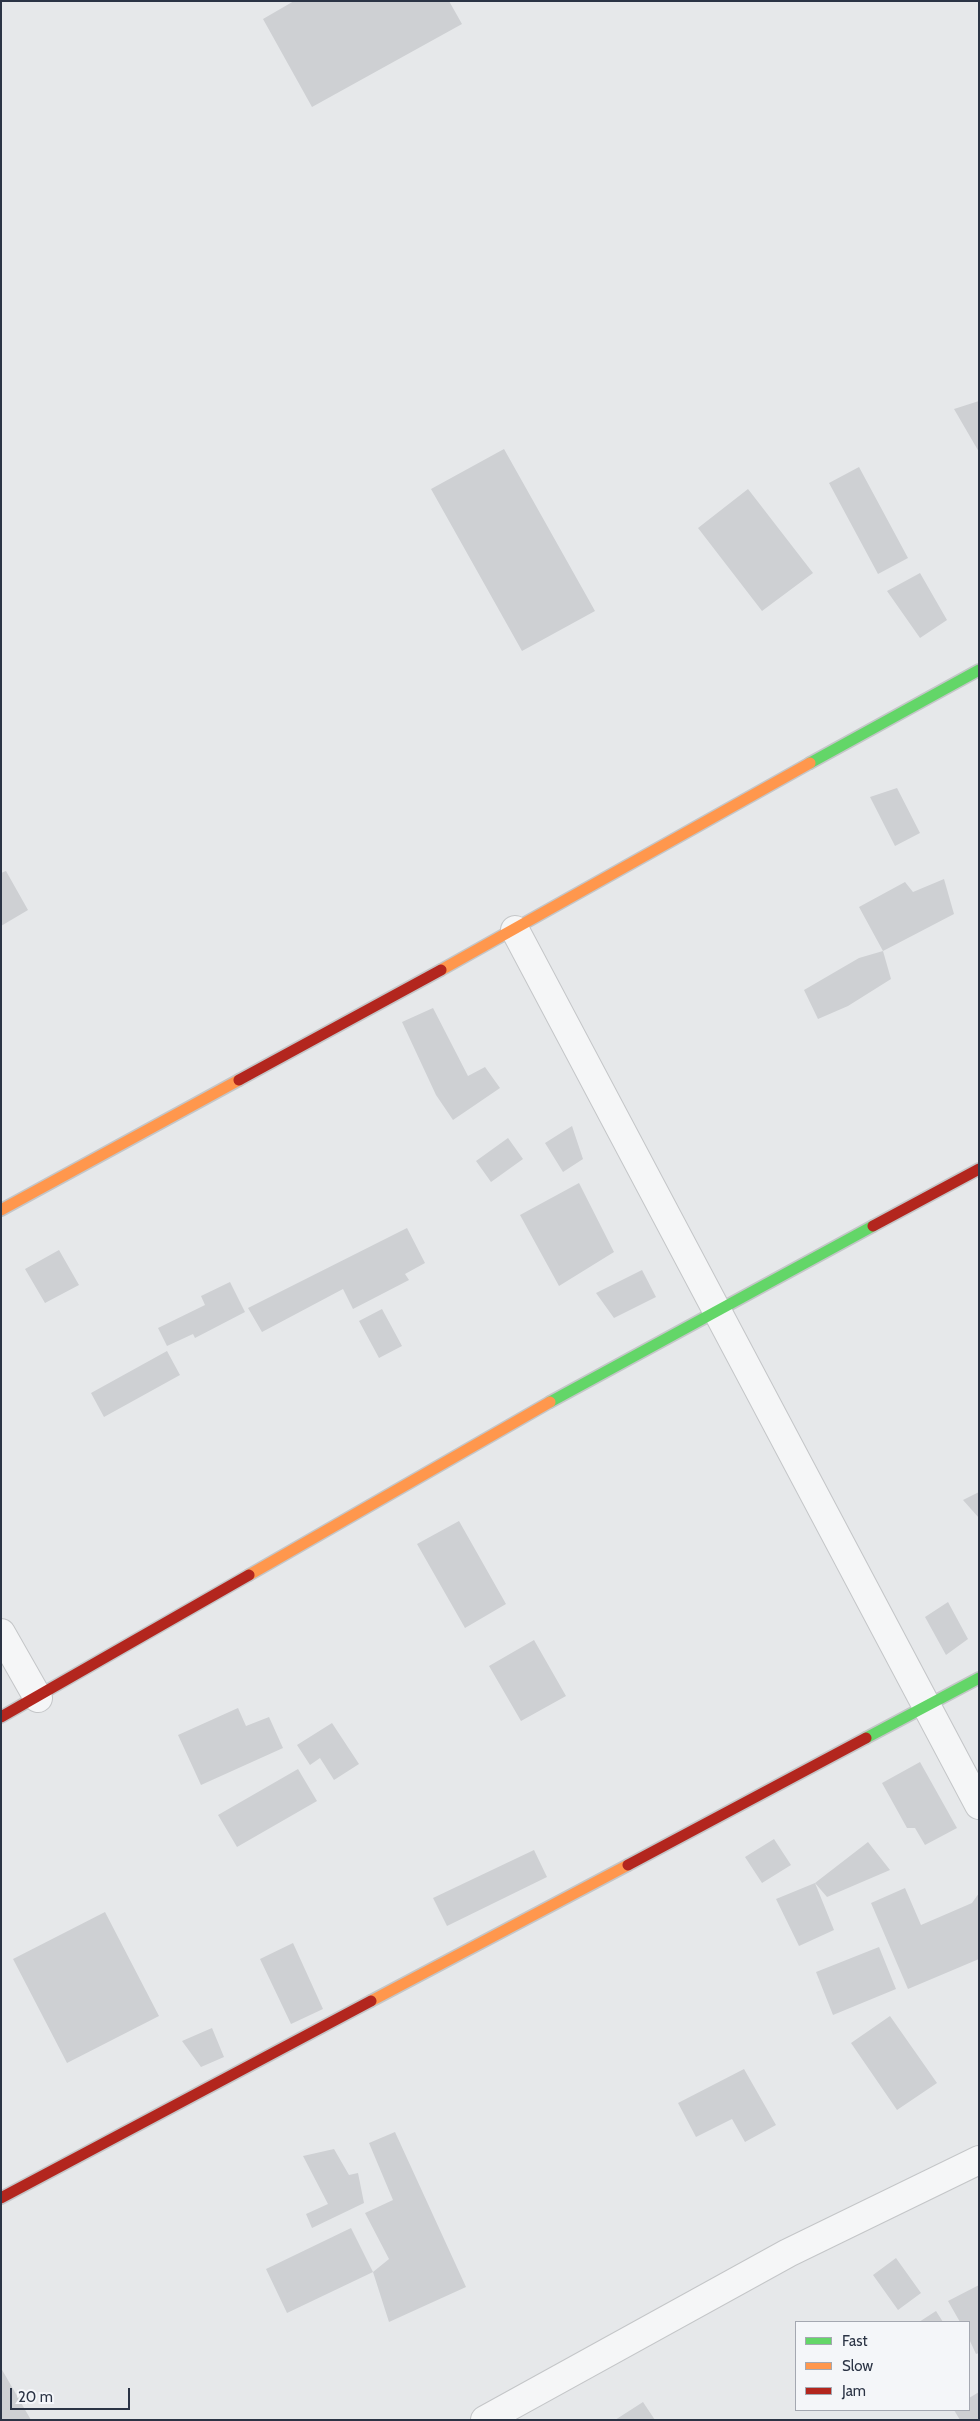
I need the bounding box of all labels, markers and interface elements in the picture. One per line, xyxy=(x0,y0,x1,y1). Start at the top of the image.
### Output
legend xyxy=(795,2321,970,2411)
text: Fast xyxy=(842,2332,867,2350)
text: Slow xyxy=(842,2357,873,2375)
scale bar xyxy=(12,2378,132,2410)
text: Jam xyxy=(842,2382,866,2400)
text: 20 m xyxy=(18,2388,53,2406)

